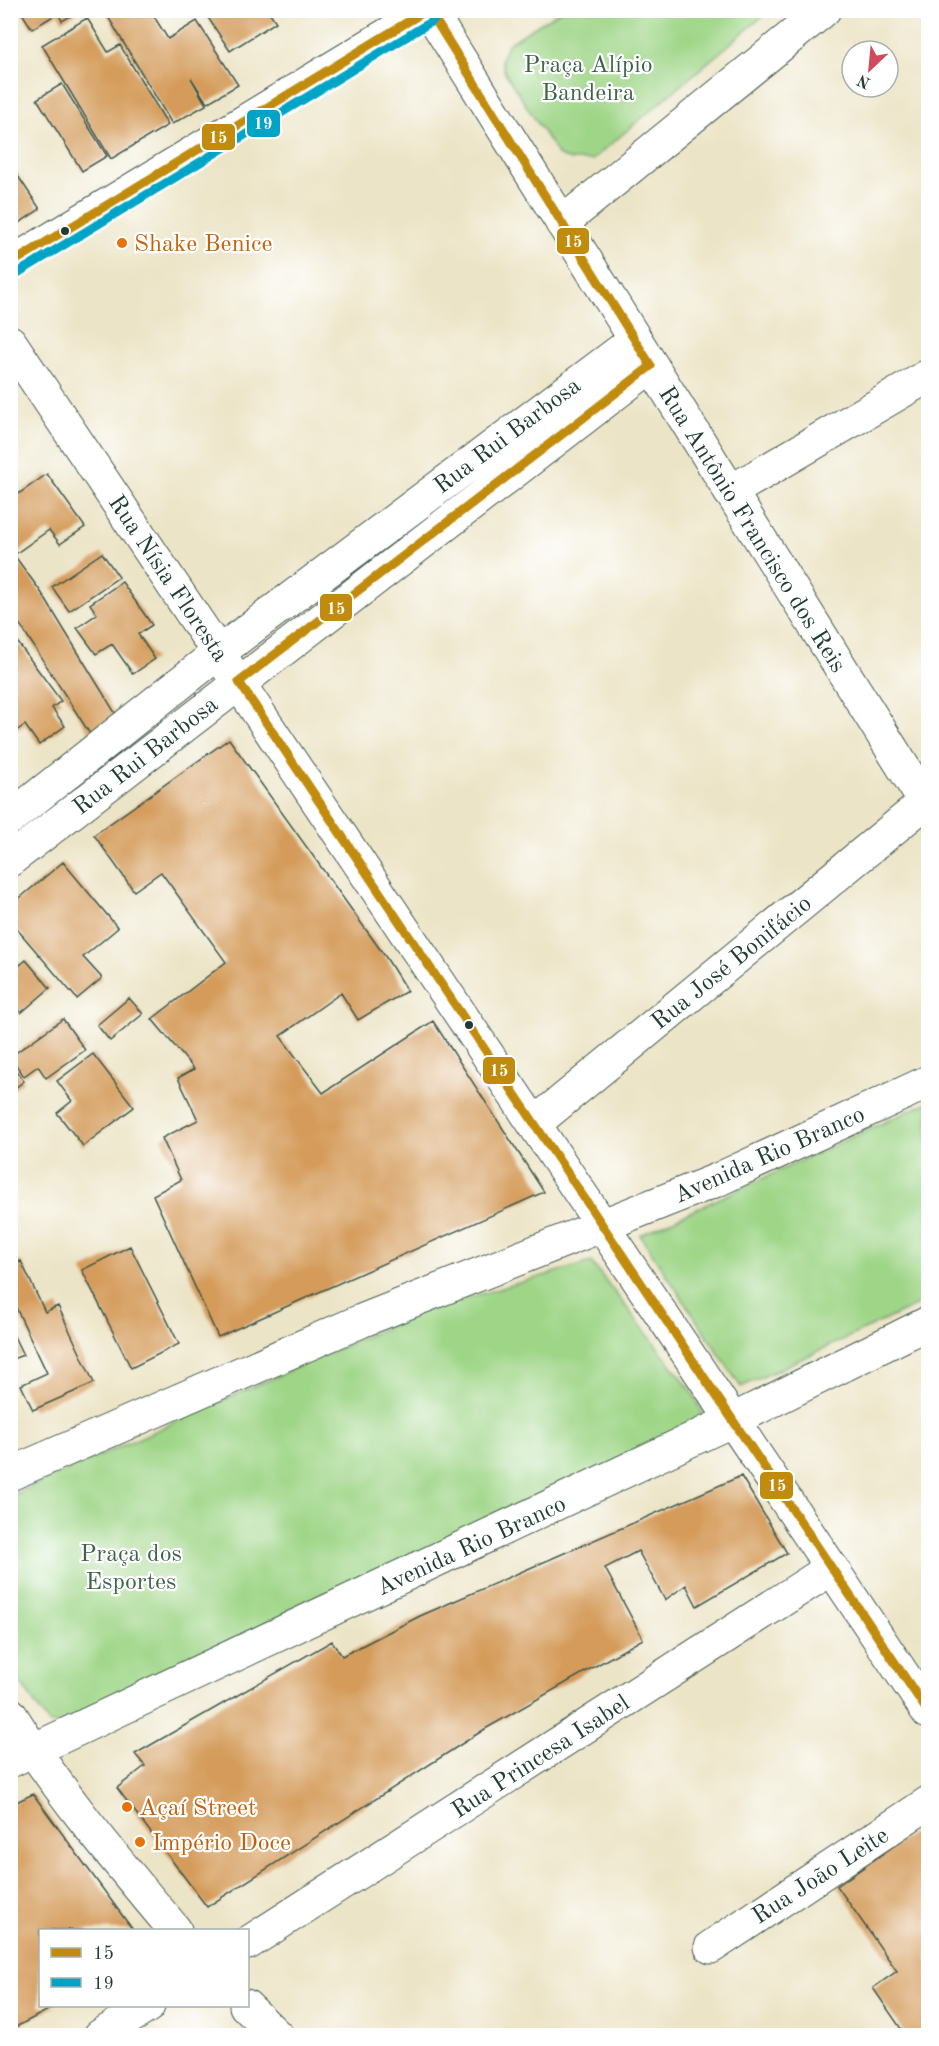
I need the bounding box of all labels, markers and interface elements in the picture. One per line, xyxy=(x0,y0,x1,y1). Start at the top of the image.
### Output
north arrow xyxy=(840,39,900,99)
park label: Praça Alípio Bandeira xyxy=(523,54,653,106)
text: N xyxy=(855,70,873,91)
line badge: 19 xyxy=(246,109,281,138)
text: 19 xyxy=(254,117,272,133)
line badge: 15 xyxy=(201,123,236,151)
text: 15 xyxy=(209,131,227,147)
unlabelled marker xyxy=(59,225,71,237)
line badge: 15 xyxy=(556,227,590,255)
place label: Shake Benice xyxy=(134,233,273,257)
text: 15 xyxy=(564,235,582,251)
marker: Shake Benice xyxy=(115,236,129,250)
street label: Rua Rui Barbosa xyxy=(431,374,586,499)
street label: Rua Antônio Francisco dos Reis xyxy=(653,383,850,677)
street label: Rua Nísia Floresta xyxy=(103,492,232,667)
line badge: 15 xyxy=(319,593,353,622)
text: 15 xyxy=(327,602,345,618)
street label: Rua Rui Barbosa xyxy=(69,693,223,820)
street label: Rua José Bonifácio xyxy=(648,892,817,1035)
unlabelled marker xyxy=(463,1019,475,1031)
line badge: 15 xyxy=(482,1056,516,1085)
text: 15 xyxy=(490,1064,508,1080)
street label: Avenida Rio Branco xyxy=(671,1103,869,1209)
line badge: 15 xyxy=(759,1471,794,1500)
text: 15 xyxy=(768,1479,786,1495)
street label: Avenida Rio Branco xyxy=(374,1492,570,1601)
park label: Praça dos Esportes xyxy=(80,1543,182,1595)
street label: Rua Princesa Isabel xyxy=(448,1691,634,1824)
place label: Açaí Street xyxy=(139,1797,256,1821)
marker: Açaí Street xyxy=(120,1800,134,1814)
street label: Rua João Leite xyxy=(749,1824,893,1929)
place label: Império Doce xyxy=(152,1832,291,1856)
marker: Império Doce xyxy=(133,1835,147,1849)
legend xyxy=(39,1929,249,2007)
text: 15 xyxy=(93,1945,114,1963)
text: 19 xyxy=(93,1975,114,1993)

